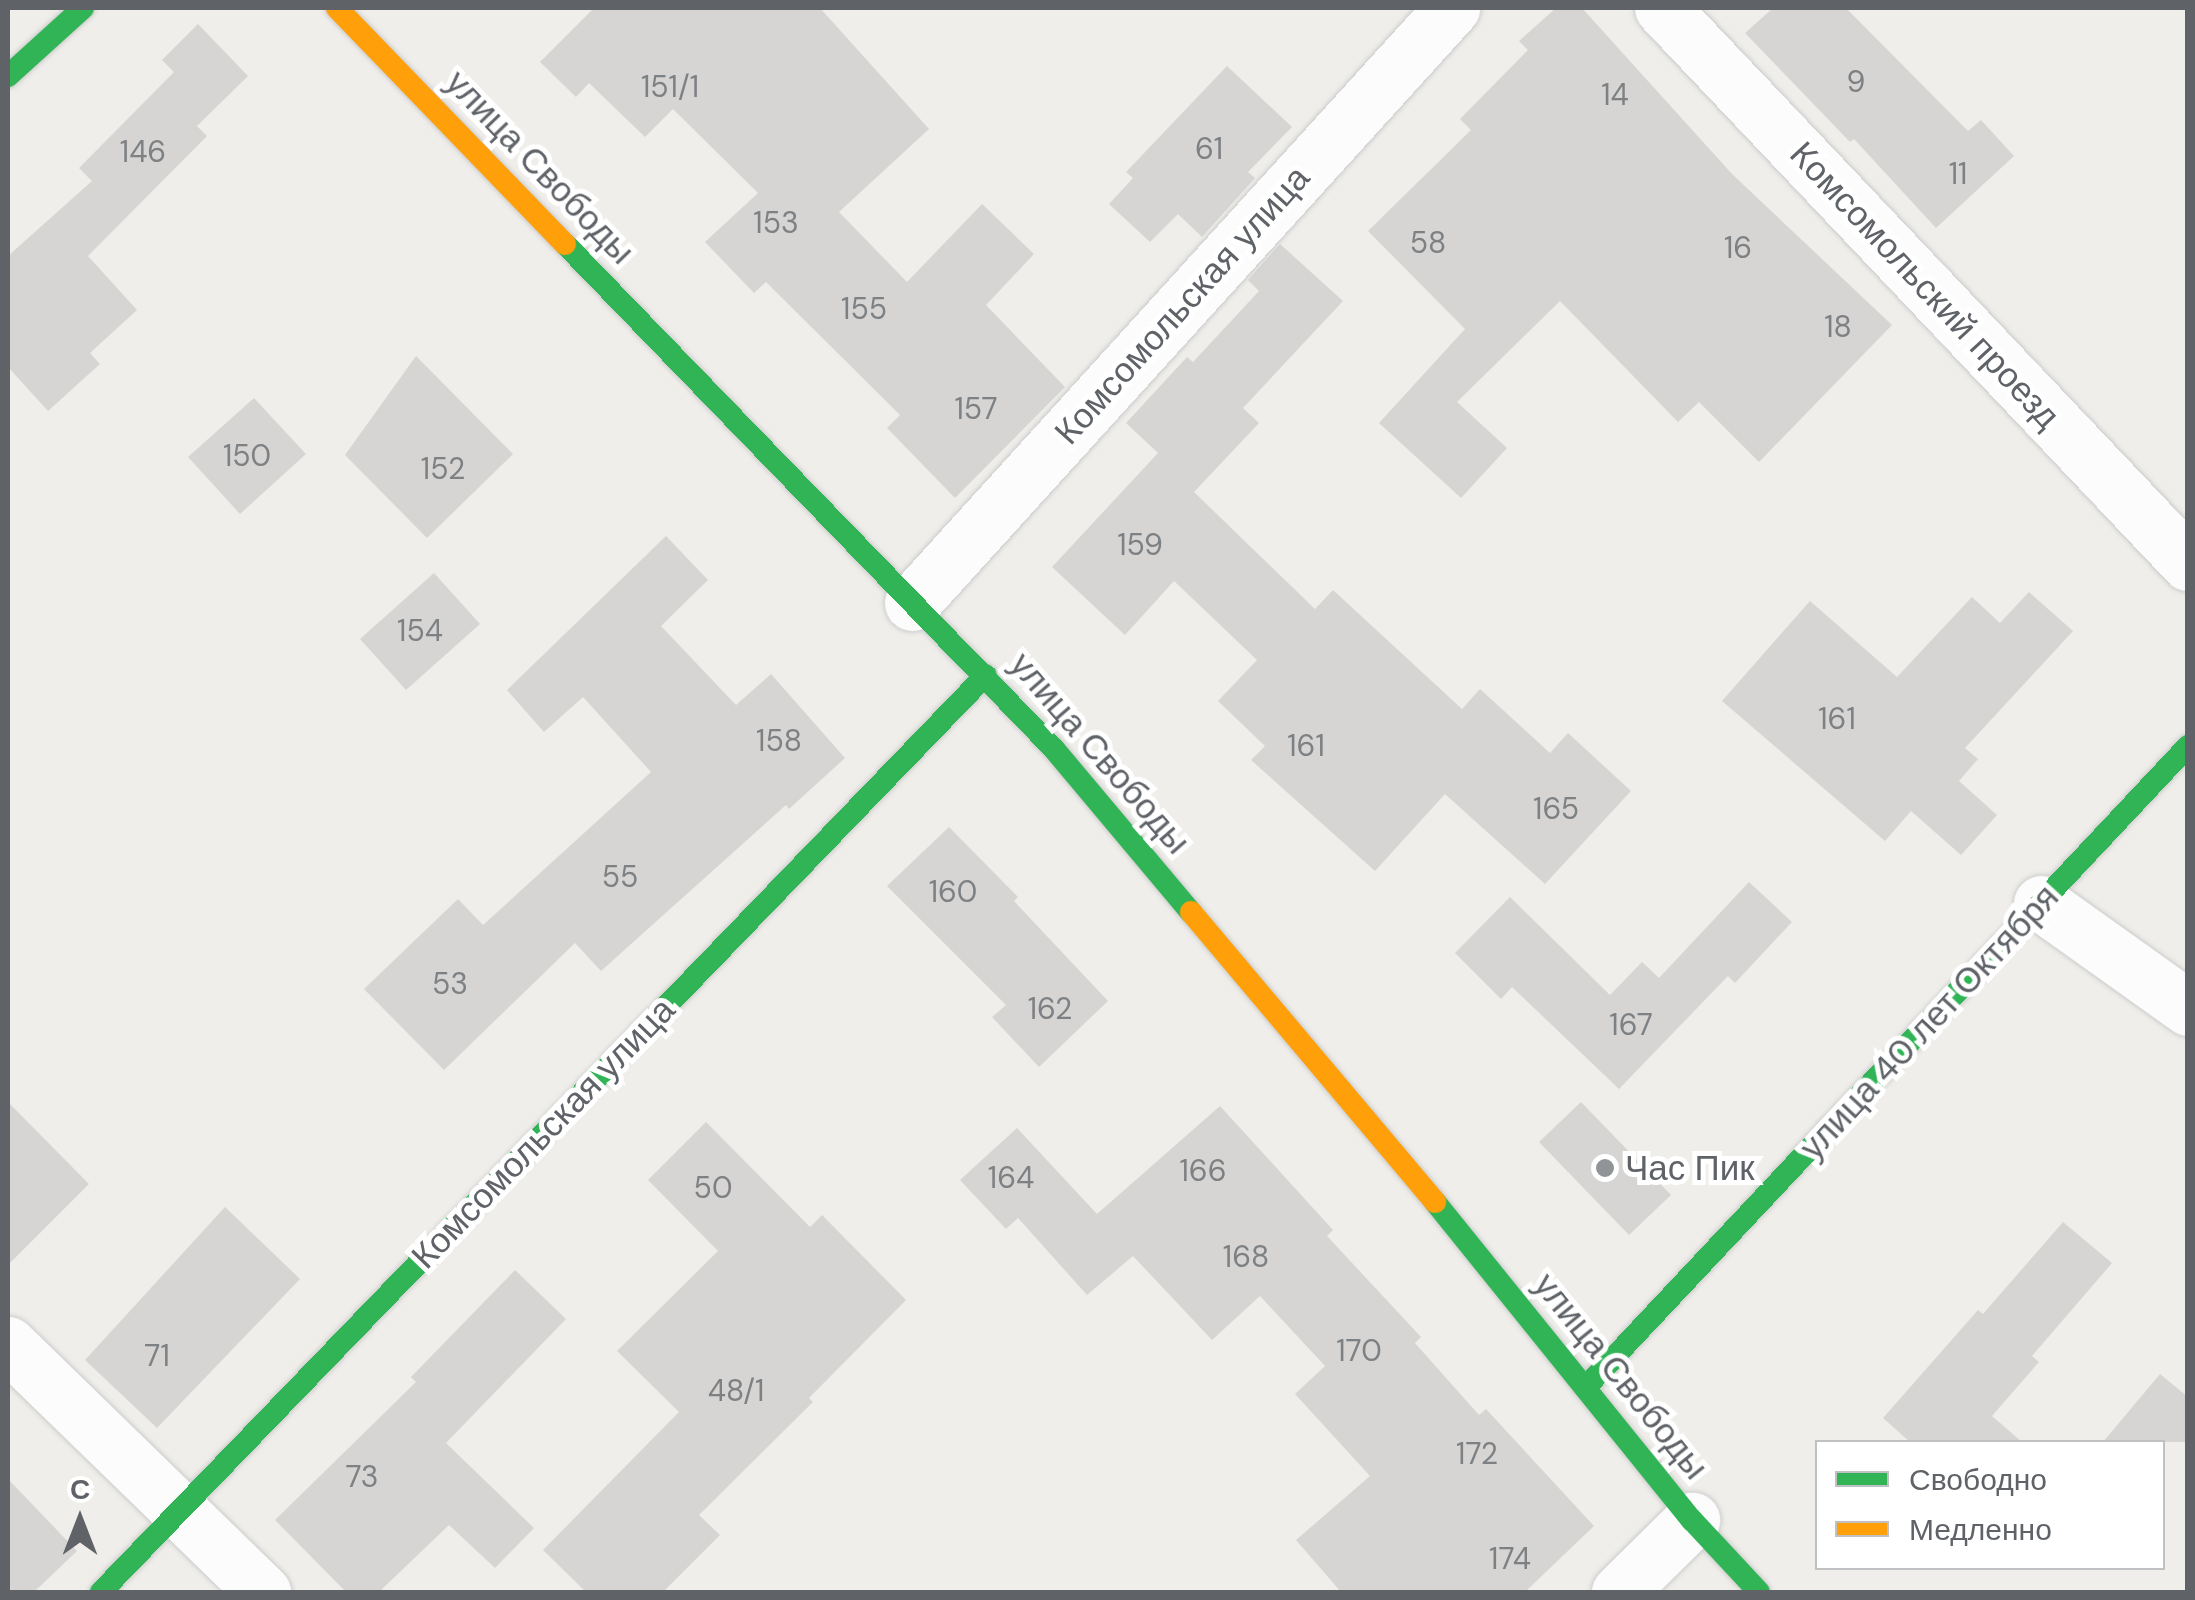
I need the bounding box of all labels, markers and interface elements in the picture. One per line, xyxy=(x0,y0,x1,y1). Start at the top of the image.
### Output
street label: улица Свободы xyxy=(437,61,643,273)
house number: 9 xyxy=(1847,64,1865,100)
house number: 151/1 xyxy=(641,69,699,105)
house number: 14 xyxy=(1601,77,1629,113)
house number: 61 xyxy=(1195,131,1223,167)
street label: Комсомольский проезд xyxy=(1781,133,2069,437)
house number: 146 xyxy=(120,134,166,170)
house number: 11 xyxy=(1949,156,1967,192)
street label: Комсомольская улица xyxy=(1046,157,1318,453)
house number: 153 xyxy=(753,205,799,241)
house number: 58 xyxy=(1410,225,1446,261)
house number: 16 xyxy=(1724,230,1752,266)
house number: 155 xyxy=(841,291,887,327)
house number: 18 xyxy=(1824,309,1852,345)
house number: 157 xyxy=(954,391,998,427)
house number: 150 xyxy=(223,438,271,474)
house number: 152 xyxy=(421,451,465,487)
house number: 159 xyxy=(1117,527,1163,563)
house number: 154 xyxy=(397,613,443,649)
street label: улица Свободы xyxy=(1001,644,1199,862)
house number: 161 xyxy=(1818,701,1856,737)
house number: 158 xyxy=(756,723,802,759)
house number: 161 xyxy=(1287,728,1325,764)
house number: 165 xyxy=(1533,791,1579,827)
house number: 55 xyxy=(602,859,638,895)
house number: 160 xyxy=(929,874,977,910)
street label: улица 40 лет Октября xyxy=(1791,876,2067,1168)
house number: 53 xyxy=(432,966,468,1002)
street label: Комсомольская улица xyxy=(403,989,683,1277)
house number: 162 xyxy=(1028,991,1072,1027)
house number: 167 xyxy=(1609,1007,1653,1043)
place label: Час Пик xyxy=(1625,1147,1755,1189)
house number: 166 xyxy=(1179,1153,1227,1189)
marker: Час Пик xyxy=(1594,1157,1616,1179)
house number: 164 xyxy=(988,1160,1034,1196)
house number: 50 xyxy=(694,1170,732,1206)
house number: 168 xyxy=(1223,1239,1269,1275)
street label: улица Свободы xyxy=(1525,1265,1717,1487)
house number: 170 xyxy=(1336,1333,1382,1369)
house number: 71 xyxy=(144,1338,170,1374)
house number: 48/1 xyxy=(708,1373,764,1409)
house number: 172 xyxy=(1456,1436,1498,1472)
legend xyxy=(1815,1440,2165,1570)
house number: 73 xyxy=(346,1459,378,1495)
text: Свободно xyxy=(1909,1460,2047,1499)
north arrow xyxy=(30,1470,130,1570)
text: С xyxy=(70,1471,90,1508)
text: Медленно xyxy=(1909,1510,2052,1549)
house number: 174 xyxy=(1489,1541,1531,1577)

